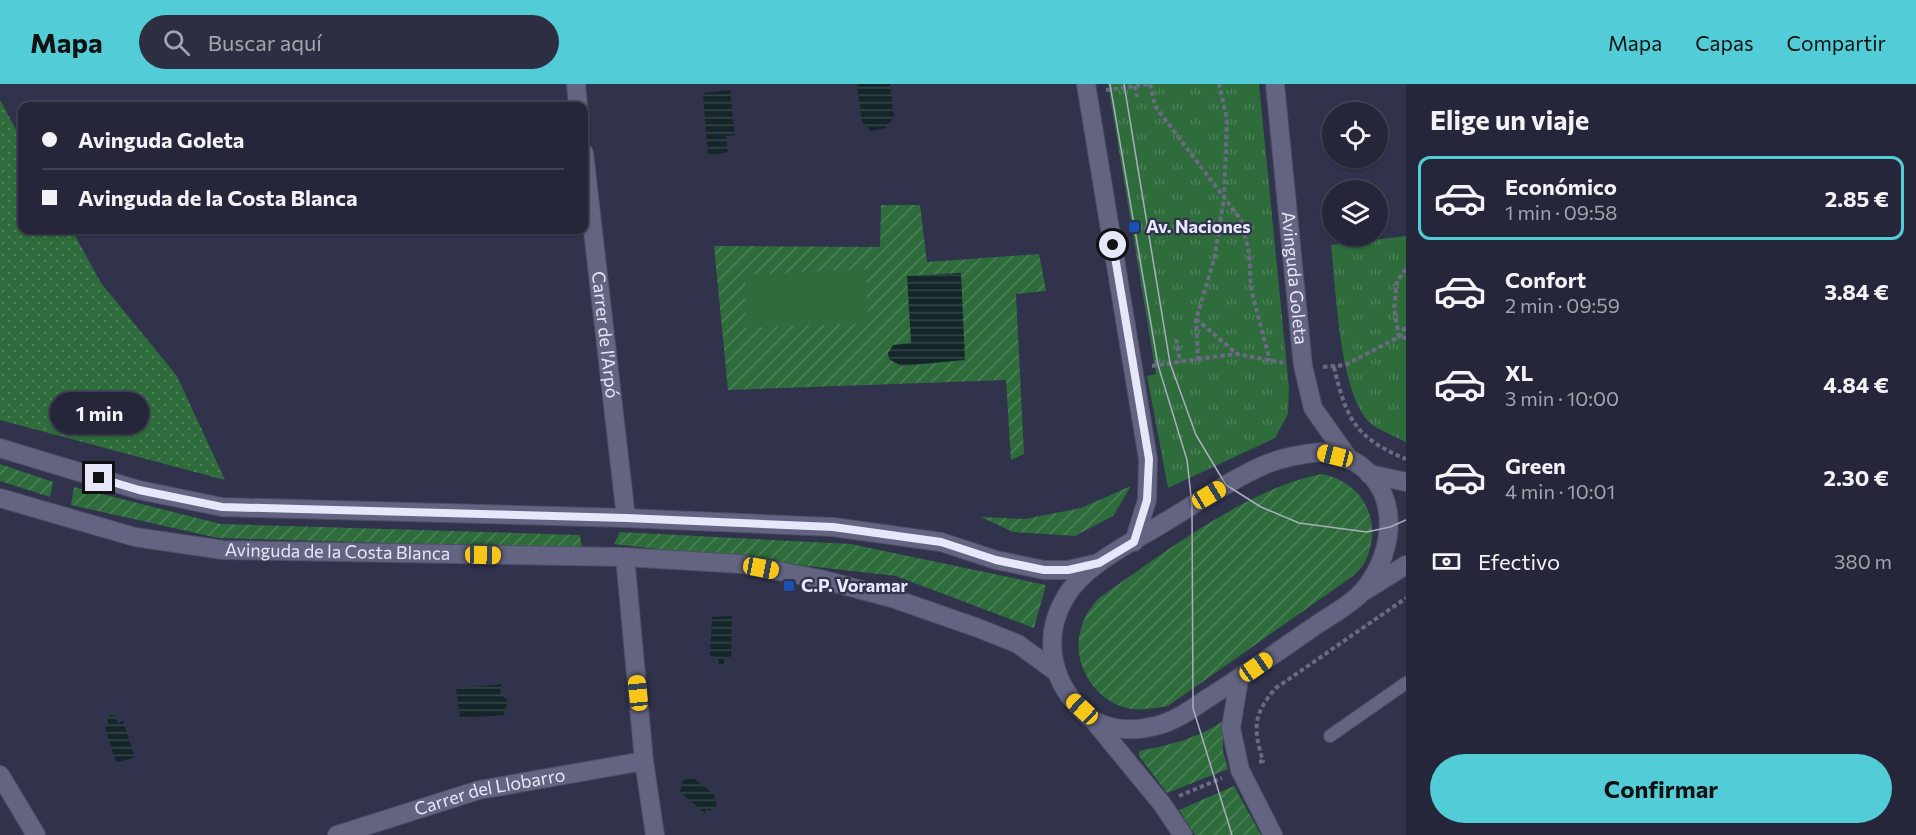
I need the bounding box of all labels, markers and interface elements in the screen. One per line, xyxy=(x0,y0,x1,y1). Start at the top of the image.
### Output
search box xyxy=(139,15,559,69)
text: Mapa xyxy=(30,25,103,59)
icon: search xyxy=(160,26,193,59)
text: Buscar aquí xyxy=(208,29,322,56)
text: Mapa xyxy=(1608,30,1662,55)
text: Capas xyxy=(1695,30,1754,55)
text: Compartir xyxy=(1787,30,1886,55)
map controls xyxy=(1322,102,1388,246)
button: locate xyxy=(1322,102,1388,168)
text: Elige un viaje xyxy=(1430,103,1589,136)
text: Avinguda Goleta xyxy=(78,126,244,153)
icon: car xyxy=(1433,171,1487,225)
text: Económico xyxy=(1505,173,1617,200)
button: layers xyxy=(1322,180,1388,246)
text: Avinguda de la Costa Blanca xyxy=(78,184,358,211)
text: 2.85 € xyxy=(1825,185,1889,212)
text: 1 min · 09:58 xyxy=(1505,200,1617,224)
street label: Avinguda Goleta xyxy=(1278,210,1313,346)
place label: Av. Naciones xyxy=(1146,215,1251,237)
marker: Av. Naciones xyxy=(1127,220,1141,234)
route start xyxy=(1099,231,1126,258)
icon: car xyxy=(1433,264,1487,318)
text: Confort xyxy=(1505,266,1586,293)
street label: Carrer de l'Arpó xyxy=(588,270,624,399)
text: 3.84 € xyxy=(1824,278,1889,305)
text: 2 min · 09:59 xyxy=(1505,293,1620,317)
icon: car xyxy=(1433,357,1487,411)
text: XL xyxy=(1505,359,1533,386)
text: 4.84 € xyxy=(1823,371,1889,398)
text: 3 min · 10:00 xyxy=(1505,386,1619,410)
callout: 1 min xyxy=(50,391,148,433)
text: 1 min xyxy=(76,401,123,425)
car xyxy=(1315,443,1355,469)
icon: car xyxy=(1433,450,1487,504)
text: Green xyxy=(1505,452,1566,479)
route end xyxy=(85,464,112,491)
text: 2.30 € xyxy=(1824,464,1889,491)
car xyxy=(1189,478,1229,512)
text: 4 min · 10:01 xyxy=(1505,479,1615,503)
street label: Avinguda de la Costa Blanca xyxy=(225,538,450,564)
icon: cash xyxy=(1430,545,1463,578)
car xyxy=(465,546,501,564)
text: Efectivo xyxy=(1478,548,1560,575)
text: 380 m xyxy=(1834,549,1892,573)
car xyxy=(742,556,780,580)
place label: C.P. Voramar xyxy=(801,574,908,596)
marker: C.P. Voramar xyxy=(782,579,796,593)
car xyxy=(1236,649,1276,685)
car xyxy=(627,674,649,712)
car xyxy=(1063,690,1101,728)
button: Confirmar xyxy=(1430,754,1892,823)
street label: Carrer del Llobarro xyxy=(411,763,567,820)

